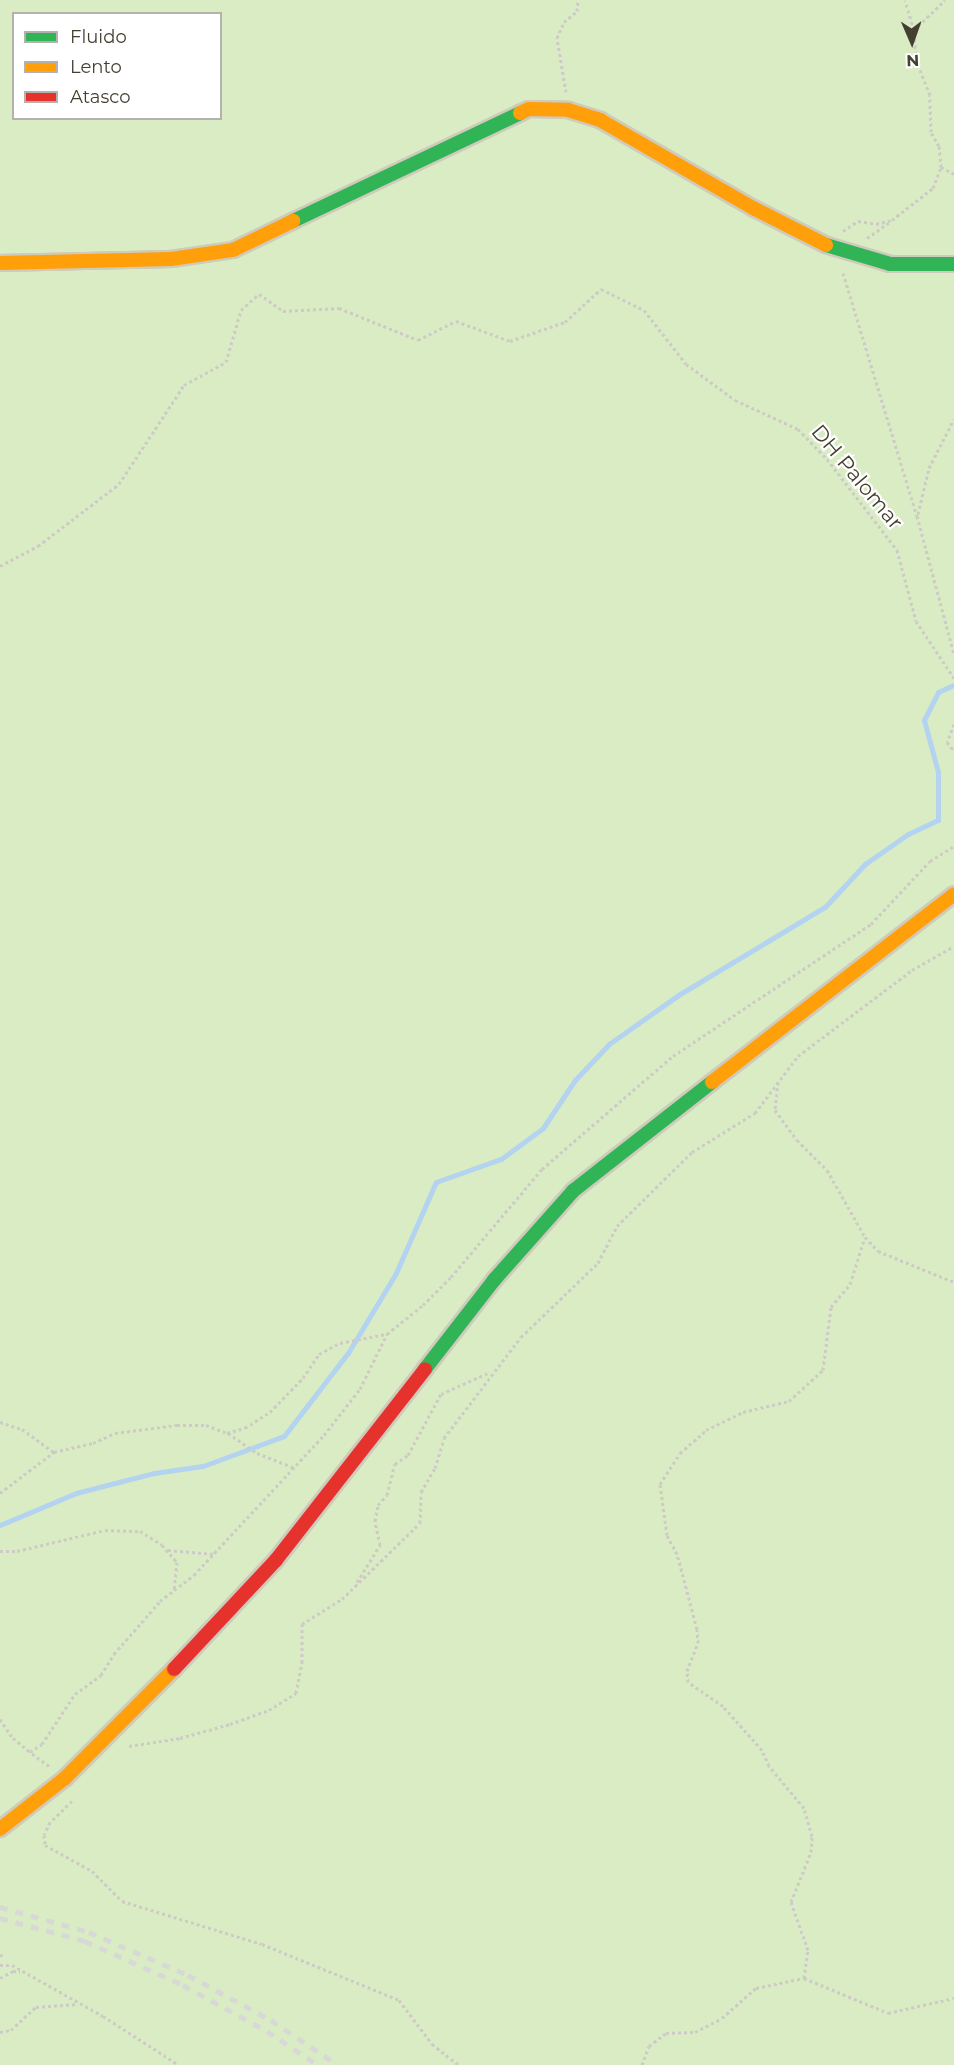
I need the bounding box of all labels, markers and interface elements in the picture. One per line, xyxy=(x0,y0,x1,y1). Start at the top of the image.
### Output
legend xyxy=(12,12,222,120)
north arrow xyxy=(882,12,942,72)
text: Fluido xyxy=(70,26,127,48)
text: N xyxy=(906,51,919,70)
text: Lento xyxy=(70,56,122,78)
text: Atasco xyxy=(70,86,130,108)
street label: DH Palomar xyxy=(806,419,908,535)

